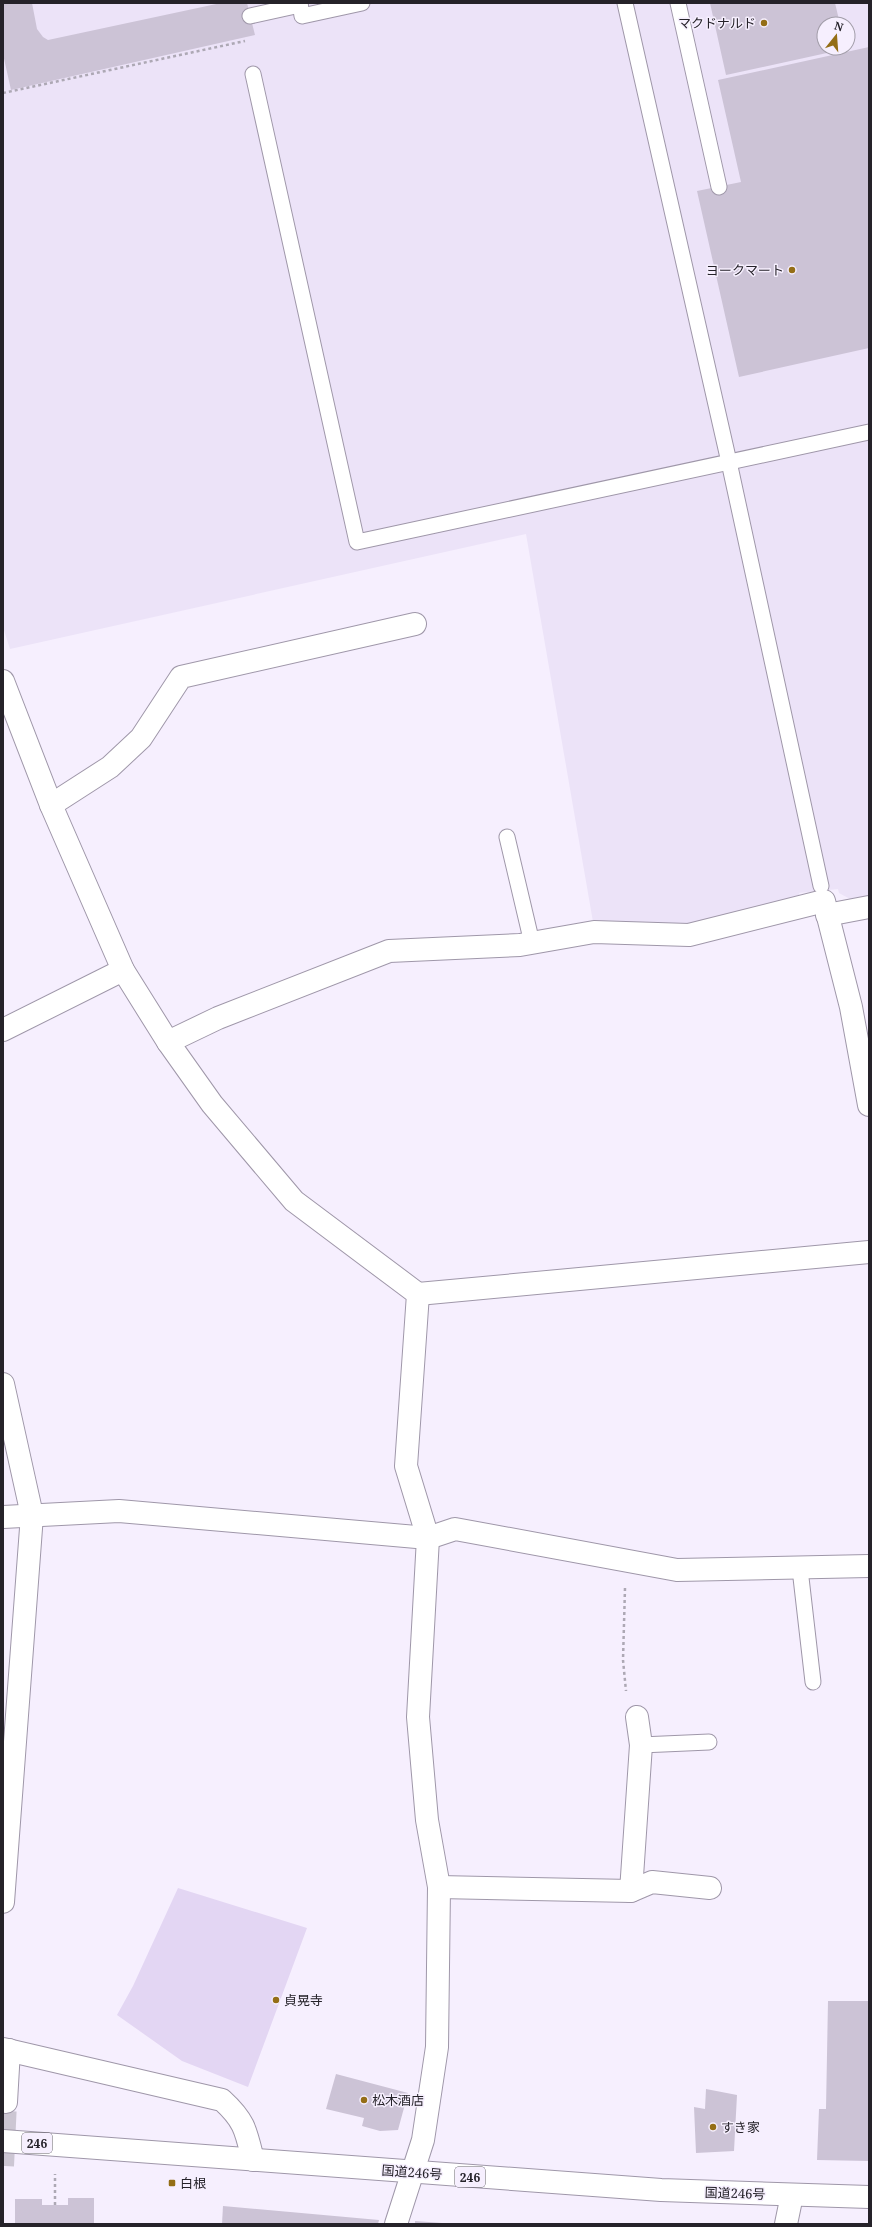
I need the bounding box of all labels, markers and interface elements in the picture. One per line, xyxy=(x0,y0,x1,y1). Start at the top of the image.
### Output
place label: マクドナルド xyxy=(678,14,756,32)
north arrow xyxy=(816,16,856,56)
marker: マクドナルド xyxy=(759,18,769,28)
text: N xyxy=(833,18,846,34)
place label: ヨークマート xyxy=(706,261,784,279)
marker: ヨークマート xyxy=(787,265,797,275)
place label: 貞晃寺 xyxy=(284,1991,323,2009)
marker: 貞晃寺 xyxy=(271,1995,281,2005)
place label: 松木酒店 xyxy=(372,2091,424,2109)
marker: 松木酒店 xyxy=(359,2095,369,2105)
place label: すき家 xyxy=(721,2118,760,2136)
marker: すき家 xyxy=(708,2122,718,2132)
road number: 246 xyxy=(22,2133,52,2153)
street label: 国道246号 xyxy=(381,2161,443,2183)
road number: 246 xyxy=(455,2167,485,2187)
place label: 白根 xyxy=(180,2174,206,2192)
marker: 白根 xyxy=(167,2178,177,2188)
street label: 国道246号 xyxy=(704,2183,766,2203)

